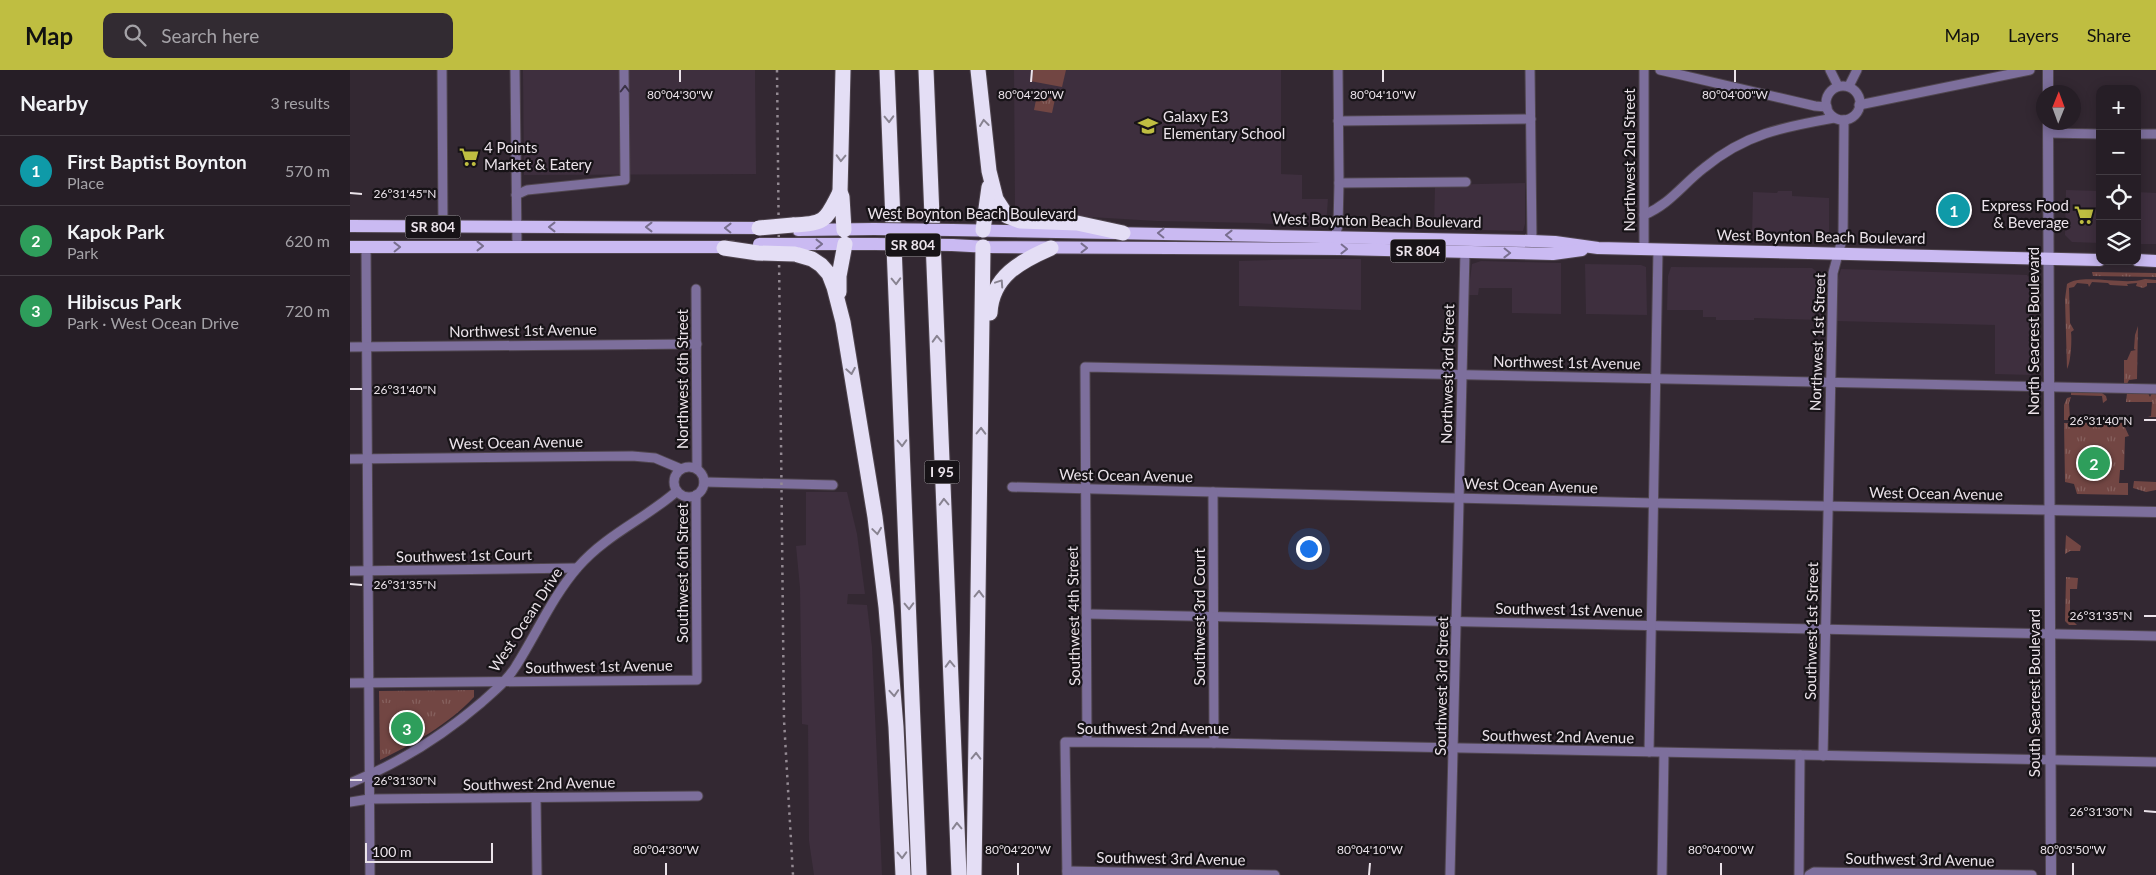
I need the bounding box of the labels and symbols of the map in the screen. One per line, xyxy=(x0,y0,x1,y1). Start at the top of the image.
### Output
one-way arrow xyxy=(620,84,630,92)
north arrow xyxy=(2036,85,2081,130)
text: 80°04'30"W xyxy=(647,87,714,102)
text: 80°04'20"W xyxy=(998,87,1065,102)
text: 80°04'10"W xyxy=(1350,87,1417,102)
text: 80°04'00"W xyxy=(1702,87,1769,102)
street label: Northwest 2nd Street xyxy=(1620,88,1638,232)
place label: Galaxy E3 Elementary School xyxy=(1163,107,1285,142)
one-way arrow xyxy=(884,115,895,123)
school or university icon: Galaxy E3 Elementary School xyxy=(1137,115,1159,137)
one-way arrow xyxy=(979,118,990,126)
place label: 4 Points Market & Eatery xyxy=(484,138,592,173)
supermarket icon: 4 Points Market & Eatery xyxy=(458,146,480,168)
one-way arrow xyxy=(835,154,846,162)
text: 26°31'45"N xyxy=(374,186,436,201)
pin: 1 xyxy=(1938,191,1970,229)
place label: Express Food & Beverage xyxy=(1981,196,2069,231)
street label: West Boynton Beach Boulevard xyxy=(868,204,1076,222)
supermarket icon: Express Food & Beverage xyxy=(2073,204,2095,226)
street label: West Boynton Beach Boulevard xyxy=(1272,209,1482,231)
road number: SR 804 xyxy=(406,216,460,238)
one-way arrow xyxy=(548,222,556,232)
one-way arrow xyxy=(645,222,652,232)
one-way arrow xyxy=(724,223,732,233)
street label: West Boynton Beach Boulevard xyxy=(1716,225,1926,247)
one-way arrow xyxy=(1157,228,1165,239)
one-way arrow xyxy=(1225,230,1232,240)
road number: SR 804 xyxy=(886,234,940,256)
one-way arrow xyxy=(816,239,824,249)
road number: SR 804 xyxy=(1390,240,1446,262)
one-way arrow xyxy=(476,241,484,252)
one-way arrow xyxy=(393,242,401,252)
one-way arrow xyxy=(1081,243,1089,253)
one-way arrow xyxy=(1341,244,1349,255)
one-way arrow xyxy=(1503,247,1511,258)
street label: North Seacrest Boulevard xyxy=(2024,247,2042,415)
street label: Northwest 1st Street xyxy=(1806,272,1828,411)
one-way arrow xyxy=(890,277,901,285)
one-way arrow xyxy=(994,279,1003,289)
street label: Northwest 3rd Street xyxy=(1437,303,1457,444)
street label: Northwest 6th Street xyxy=(673,308,691,449)
street label: Northwest 1st Avenue xyxy=(449,320,597,340)
one-way arrow xyxy=(932,335,942,342)
street label: Northwest 1st Avenue xyxy=(1493,352,1641,372)
one-way arrow xyxy=(845,366,855,375)
text: 26°31'40"N xyxy=(374,382,436,397)
text: 26°31'40"N xyxy=(2070,413,2132,428)
one-way arrow xyxy=(976,427,986,435)
street label: West Ocean Avenue xyxy=(449,432,583,452)
one-way arrow xyxy=(897,440,907,448)
pin: 2 xyxy=(2078,444,2110,482)
road number: I 95 xyxy=(924,461,960,484)
street label: West Ocean Avenue xyxy=(1059,465,1193,485)
street label: West Ocean Avenue xyxy=(1464,474,1598,496)
street label: West Ocean Avenue xyxy=(1869,483,2003,503)
one-way arrow xyxy=(938,497,949,505)
street label: Southwest 6th Street xyxy=(673,502,691,643)
one-way arrow xyxy=(871,527,881,535)
your location xyxy=(1296,536,1322,562)
street label: Southwest 1st Court xyxy=(396,545,533,565)
street label: Southwest 4th Street xyxy=(1063,545,1083,686)
street label: Southwest 3rd Court xyxy=(1190,548,1208,686)
street label: Southwest 1st Street xyxy=(1801,561,1821,700)
street label: West Ocean Drive xyxy=(485,564,566,675)
text: 26°31'35"N xyxy=(374,577,436,592)
one-way arrow xyxy=(973,590,984,598)
street label: Southwest 1st Avenue xyxy=(1495,599,1643,619)
one-way arrow xyxy=(903,602,914,610)
text: 26°31'35"N xyxy=(2070,608,2132,623)
street label: South Seacrest Boulevard xyxy=(2025,609,2043,777)
street label: Southwest 3rd Street xyxy=(1431,615,1451,756)
street label: Southwest 1st Avenue xyxy=(525,656,673,676)
one-way arrow xyxy=(945,660,955,668)
one-way arrow xyxy=(888,689,899,697)
pin: 3 xyxy=(391,709,423,747)
street label: Southwest 2nd Avenue xyxy=(1077,719,1229,737)
street label: Southwest 2nd Avenue xyxy=(1482,726,1634,746)
one-way arrow xyxy=(971,752,981,760)
text: 26°31'30"N xyxy=(374,773,436,788)
street label: Southwest 2nd Avenue xyxy=(463,773,615,793)
text: 26°31'30"N xyxy=(2070,804,2132,819)
one-way arrow xyxy=(951,822,962,830)
scale bar xyxy=(365,840,492,863)
text: 80°04'30"W xyxy=(633,842,700,857)
text: 80°04'20"W xyxy=(985,842,1052,857)
text: 80°04'10"W xyxy=(1337,842,1404,857)
text: 80°04'00"W xyxy=(1688,842,1755,857)
text: 80°03'50"W xyxy=(2040,842,2107,857)
street label: Southwest 3rd Avenue xyxy=(1096,848,1246,868)
street label: Southwest 3rd Avenue xyxy=(1845,849,1995,869)
one-way arrow xyxy=(897,851,908,859)

